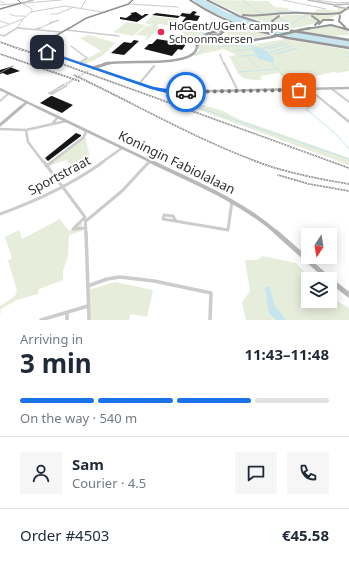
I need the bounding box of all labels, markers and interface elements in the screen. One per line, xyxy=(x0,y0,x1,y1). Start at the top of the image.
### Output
place label: HoGent/UGent campus Schoonmeersen xyxy=(169,18,289,46)
marker: HoGent/UGent campus Schoonmeersen xyxy=(156,27,166,37)
pin xyxy=(30,35,64,69)
icon: home xyxy=(36,41,58,63)
courier xyxy=(166,72,206,112)
pin xyxy=(282,73,316,107)
icon: bag xyxy=(288,79,310,101)
icon: car xyxy=(175,81,197,103)
street label: Koningin Fabiolalaan xyxy=(116,126,238,198)
street label: Sportstraat xyxy=(25,151,94,199)
north arrow xyxy=(301,228,337,264)
map controls xyxy=(301,228,337,308)
button: layers xyxy=(301,272,337,308)
text: Arriving in xyxy=(20,330,83,348)
text: 11:43–11:48 xyxy=(244,344,329,364)
text: 3 min xyxy=(20,345,92,381)
text: On the way · 540 m xyxy=(20,409,137,427)
button: person xyxy=(20,452,62,494)
button: chat xyxy=(235,452,277,494)
button: phone xyxy=(287,452,329,494)
text: Sam xyxy=(72,454,104,474)
text: Courier · 4.5 xyxy=(72,474,146,492)
text: Order #4503 xyxy=(20,525,109,545)
text: €45.58 xyxy=(282,525,329,545)

